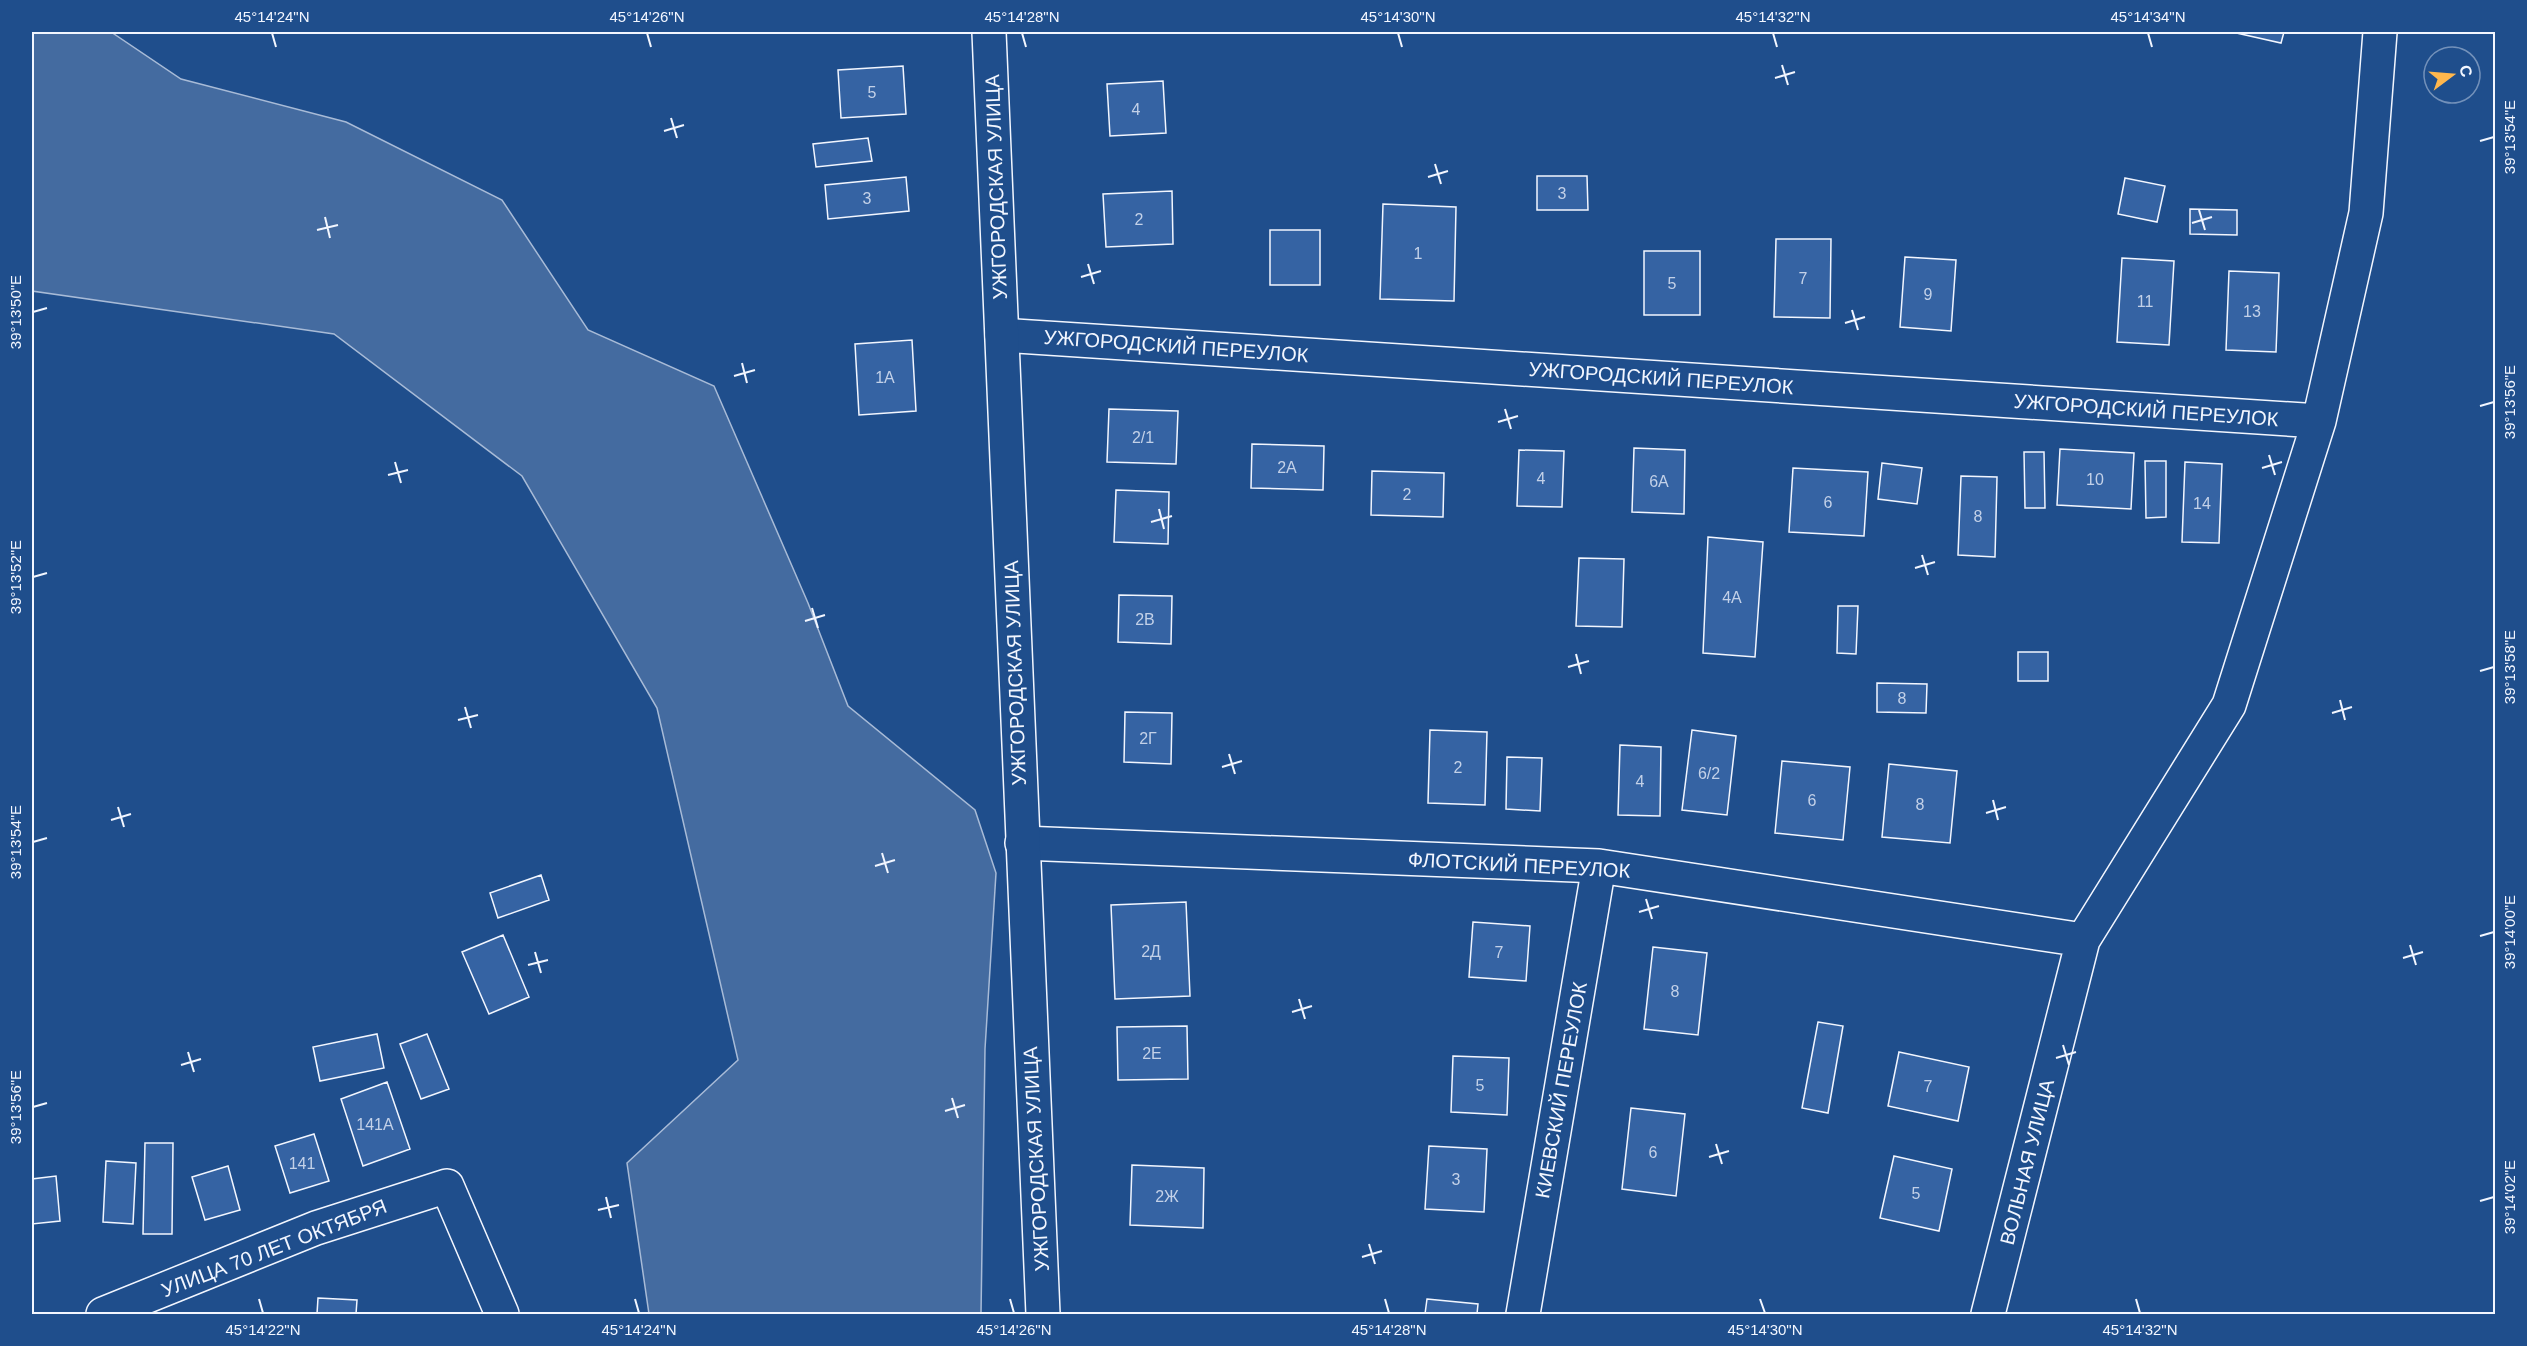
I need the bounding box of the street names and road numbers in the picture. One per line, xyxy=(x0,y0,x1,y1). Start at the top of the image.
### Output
street label: УЖГОРОДСКАЯ УЛИЦА xyxy=(981,73,1011,300)
street label: УЖГОРОДСКИЙ ПЕРЕУЛОК xyxy=(1043,325,1309,366)
street label: УЖГОРОДСКИЙ ПЕРЕУЛОК xyxy=(1528,357,1794,398)
street label: УЖГОРОДСКИЙ ПЕРЕУЛОК xyxy=(2013,389,2279,430)
street label: УЖГОРОДСКАЯ УЛИЦА xyxy=(1000,559,1030,786)
street label: ФЛОТСКИЙ ПЕРЕУЛОК xyxy=(1407,847,1631,882)
street label: КИЕВСКИЙ ПЕРЕУЛОК xyxy=(1530,980,1591,1200)
street label: УЖГОРОДСКАЯ УЛИЦА xyxy=(1019,1045,1053,1272)
street label: ВОЛЬНАЯ УЛИЦА xyxy=(1996,1076,2058,1247)
street label: УЛИЦА 70 ЛЕТ ОКТЯБРЯ xyxy=(158,1195,390,1301)

